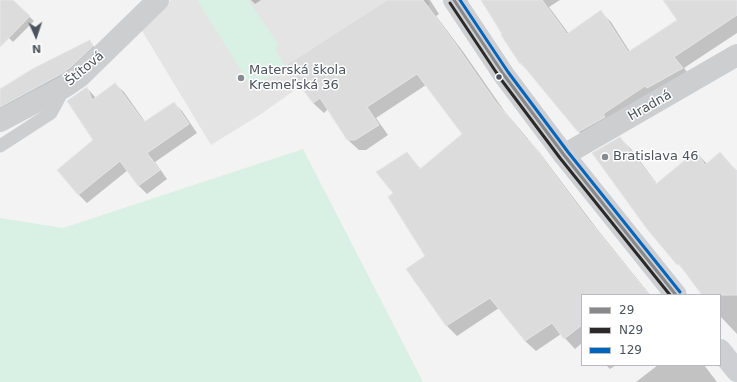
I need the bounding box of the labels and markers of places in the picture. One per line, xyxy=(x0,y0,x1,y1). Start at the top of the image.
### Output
place label: Materská škola Kremeľská 36 xyxy=(249,63,346,94)
unlabelled marker xyxy=(494,72,504,82)
marker: Materská škola Kremeľská 36 xyxy=(236,73,246,83)
place label: Bratislava 46 xyxy=(613,149,699,165)
marker: Bratislava 46 xyxy=(600,152,610,162)

